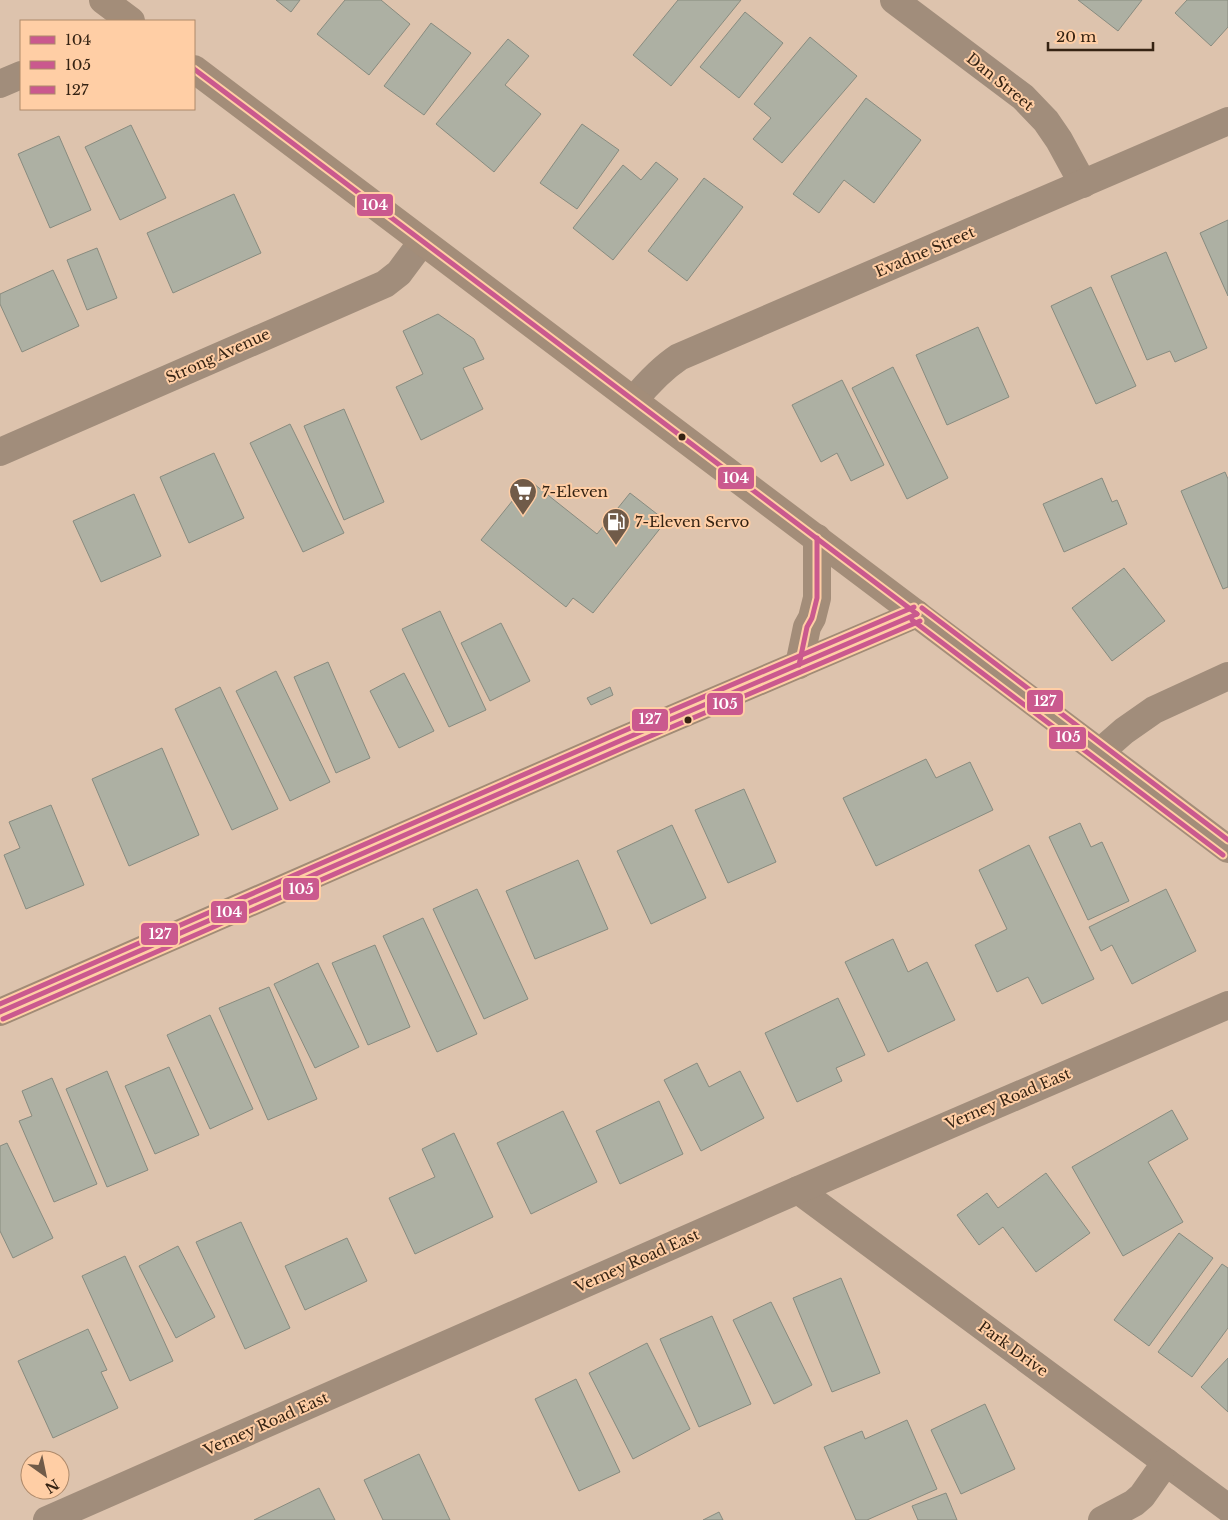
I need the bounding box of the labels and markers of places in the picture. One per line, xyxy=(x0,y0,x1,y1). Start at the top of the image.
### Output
unlabelled marker xyxy=(677,432,687,442)
supermarket icon: 7-Eleven xyxy=(508,477,538,516)
place label: 7-Eleven xyxy=(542,482,608,501)
fuel station icon: 7-Eleven Servo xyxy=(601,507,631,546)
place label: 7-Eleven Servo xyxy=(635,512,750,531)
unlabelled marker xyxy=(683,715,693,725)

